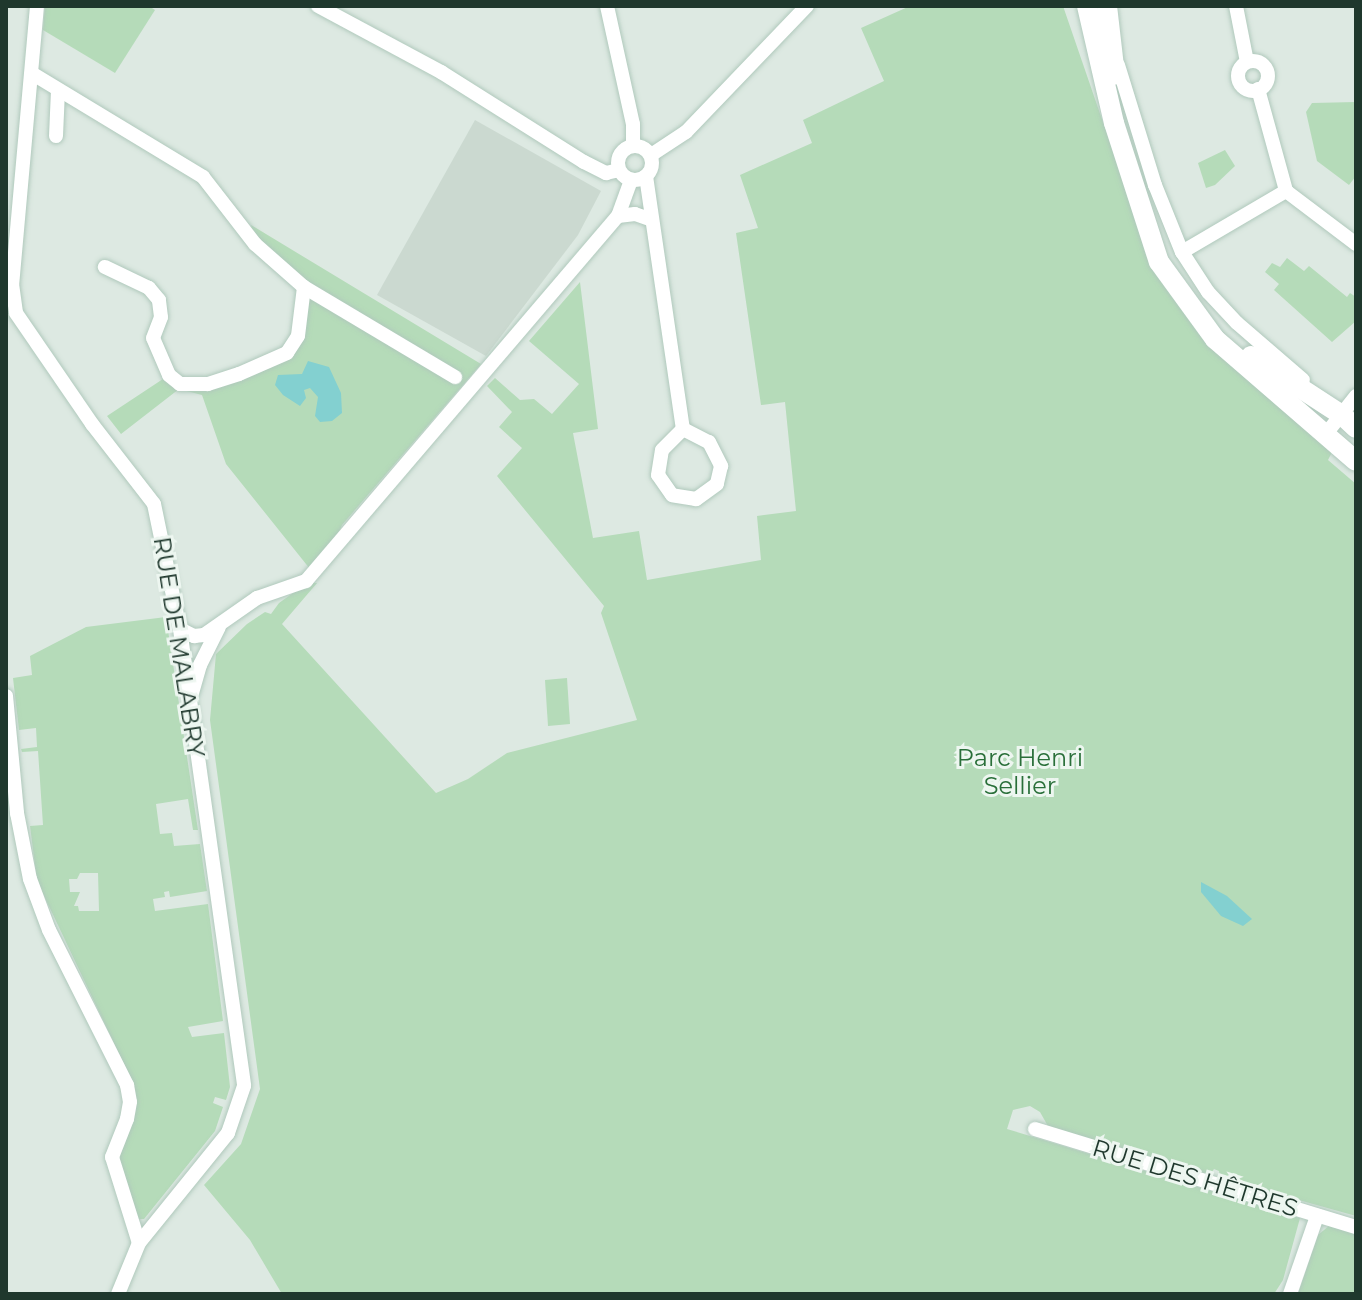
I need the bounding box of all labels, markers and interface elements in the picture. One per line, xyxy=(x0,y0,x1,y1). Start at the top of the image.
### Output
street label: RUE DE MALABRY xyxy=(147,535,211,759)
park label: Parc Henri Sellier xyxy=(957,744,1083,800)
street label: RUE DES HÊTRES xyxy=(1089,1133,1301,1223)

